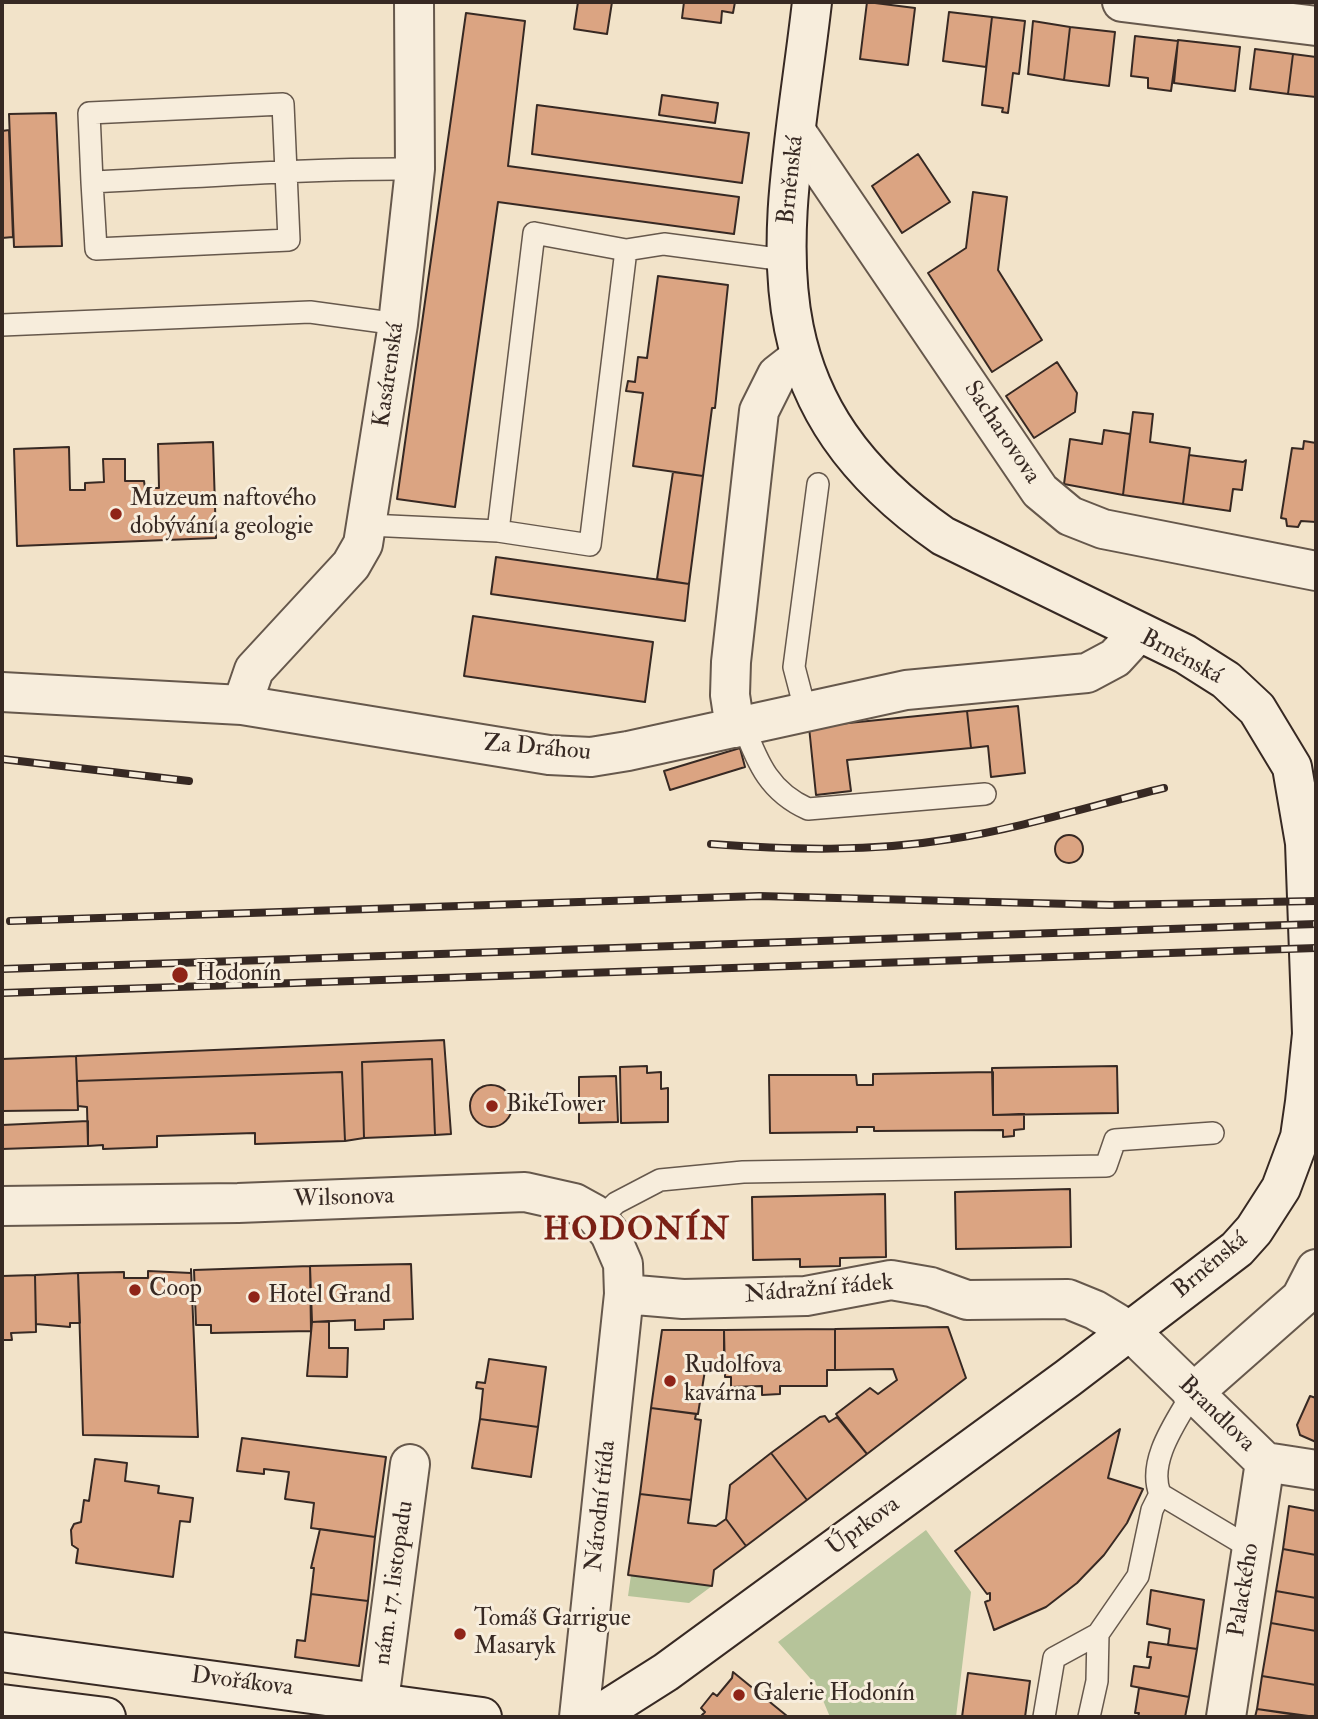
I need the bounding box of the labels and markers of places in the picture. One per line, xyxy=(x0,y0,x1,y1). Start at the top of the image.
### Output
place label: Muzeum naftového dobývání a geologie xyxy=(130,486,316,542)
marker: Muzeum naftového dobývání a geologie xyxy=(108,506,124,522)
place label: Hodonín xyxy=(196,961,281,989)
marker: Hodonín xyxy=(170,965,190,985)
place label: BikeTower xyxy=(506,1092,605,1120)
marker: BikeTower xyxy=(484,1098,500,1114)
place label: Coop xyxy=(149,1276,202,1304)
marker: Coop xyxy=(127,1282,143,1298)
place label: Hotel Grand xyxy=(268,1283,391,1311)
marker: Hotel Grand xyxy=(246,1289,262,1305)
place label: Rudolfova kavárna xyxy=(684,1353,782,1409)
marker: Rudolfova kavárna xyxy=(662,1373,678,1389)
place label: Tomáš Garrigue Masaryk xyxy=(474,1606,631,1662)
marker: Tomáš Garrigue Masaryk xyxy=(452,1626,468,1642)
place label: Galerie Hodonín xyxy=(753,1681,915,1709)
marker: Galerie Hodonín xyxy=(731,1687,747,1703)

